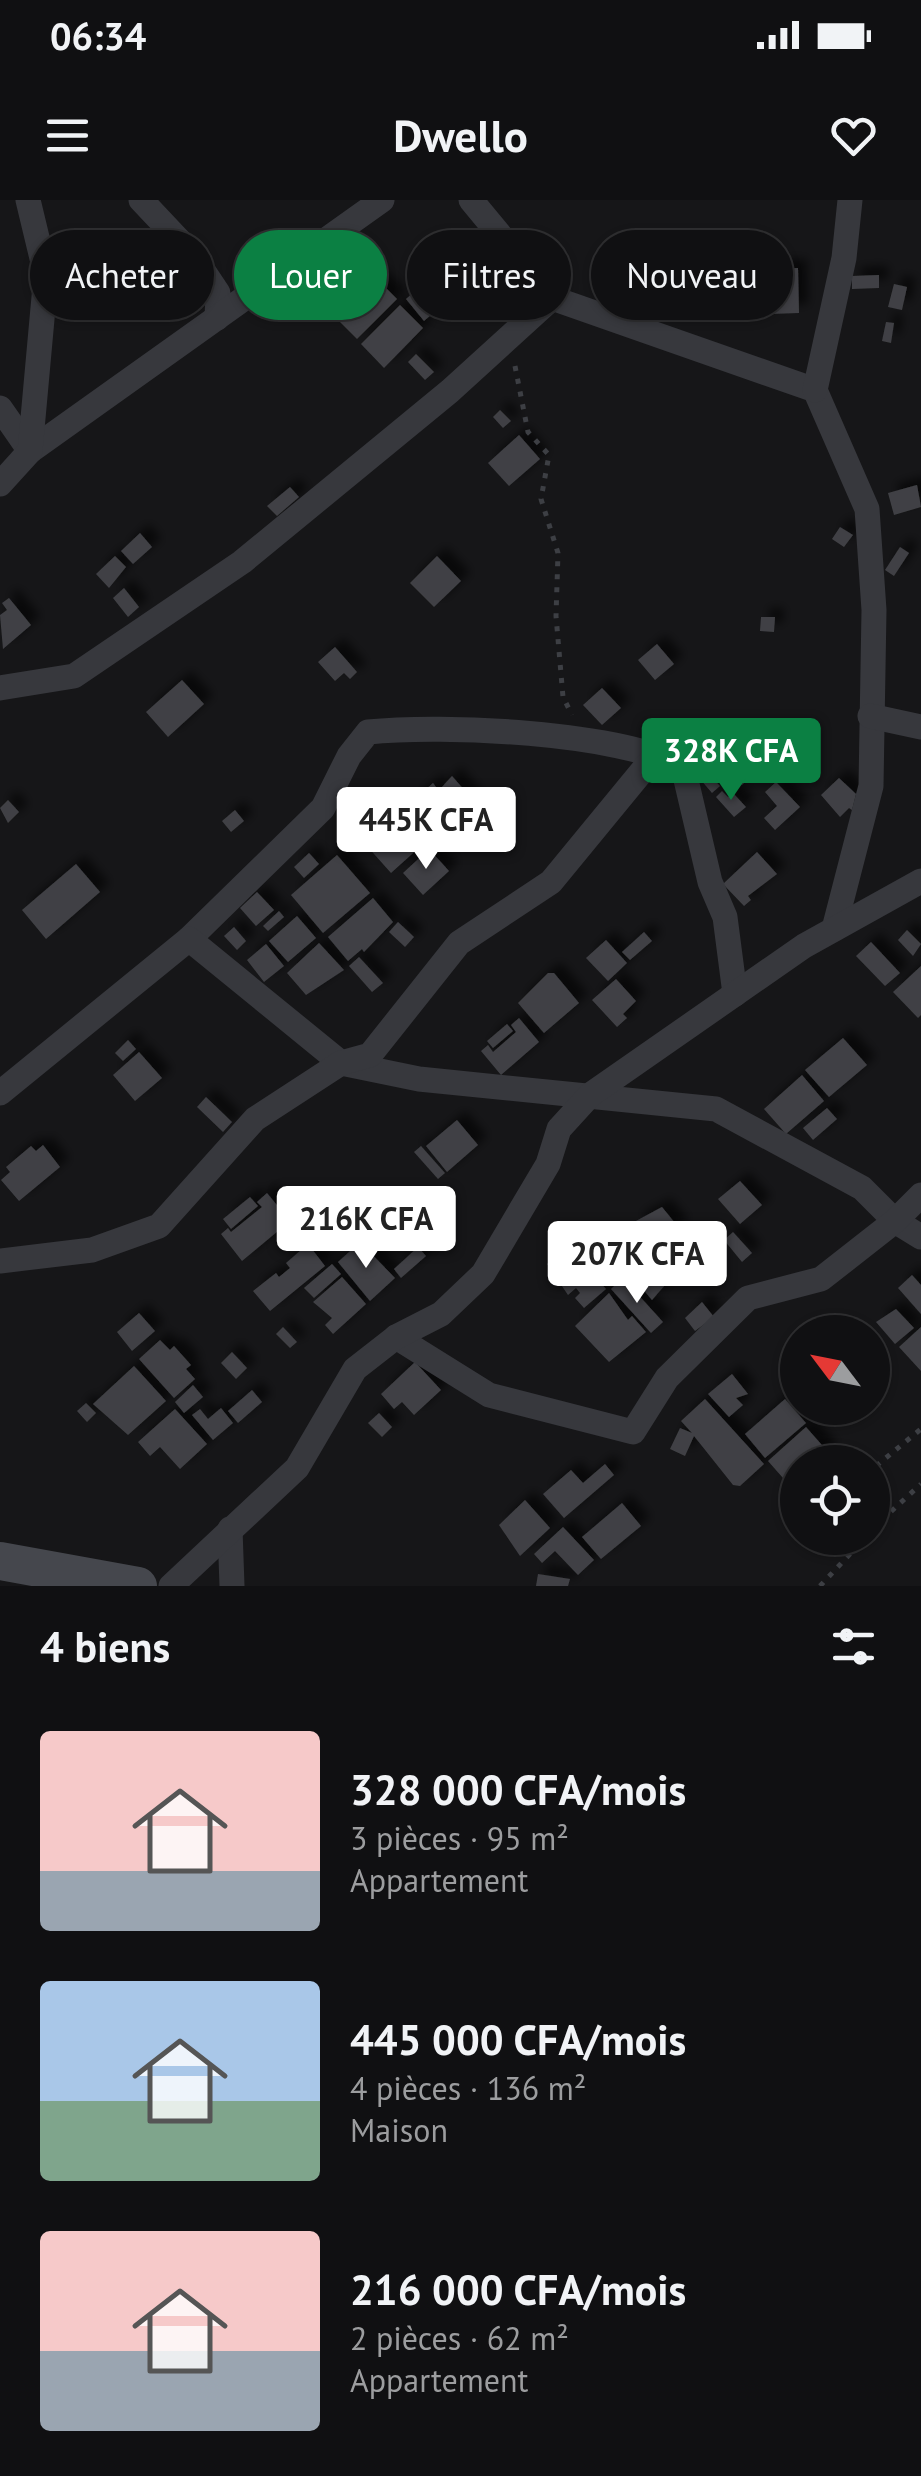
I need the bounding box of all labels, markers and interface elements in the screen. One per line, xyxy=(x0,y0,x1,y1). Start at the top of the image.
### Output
text: 06:34 xyxy=(50,11,146,60)
text: Dwello xyxy=(393,106,528,164)
icon: menu xyxy=(40,108,95,163)
icon: heart xyxy=(826,108,881,163)
chip: Acheter xyxy=(30,230,214,320)
chip: Louer xyxy=(234,230,387,320)
chip: Filtres xyxy=(407,230,571,320)
chip: Nouveau xyxy=(591,230,793,320)
pin: 328K CFA xyxy=(628,718,834,803)
text: 328K CFA xyxy=(664,729,798,771)
pin: 445K CFA xyxy=(323,787,529,872)
text: 445K CFA xyxy=(359,798,493,840)
pin: 216K CFA xyxy=(263,1186,469,1271)
text: 216K CFA xyxy=(299,1197,433,1239)
pin: 207K CFA xyxy=(534,1221,740,1306)
text: 207K CFA xyxy=(570,1232,704,1274)
north arrow xyxy=(780,1315,890,1425)
map controls xyxy=(780,1315,890,1555)
button: locate xyxy=(780,1445,890,1555)
text: 4 biens xyxy=(40,1619,170,1674)
icon: filters xyxy=(826,1619,881,1674)
text: 328 000 CFA/mois xyxy=(350,1762,686,1817)
icon: home xyxy=(120,1771,240,1891)
text: 3 pièces · 95 m² xyxy=(350,1817,569,1859)
text: Appartement xyxy=(350,1859,528,1901)
text: 445 000 CFA/mois xyxy=(350,2012,686,2067)
icon: home xyxy=(120,2021,240,2141)
text: 4 pièces · 136 m² xyxy=(350,2067,586,2109)
text: Maison xyxy=(350,2109,448,2151)
text: 216 000 CFA/mois xyxy=(350,2262,686,2317)
icon: home xyxy=(120,2271,240,2391)
text: 2 pièces · 62 m² xyxy=(350,2317,569,2359)
text: Appartement xyxy=(350,2359,528,2401)

